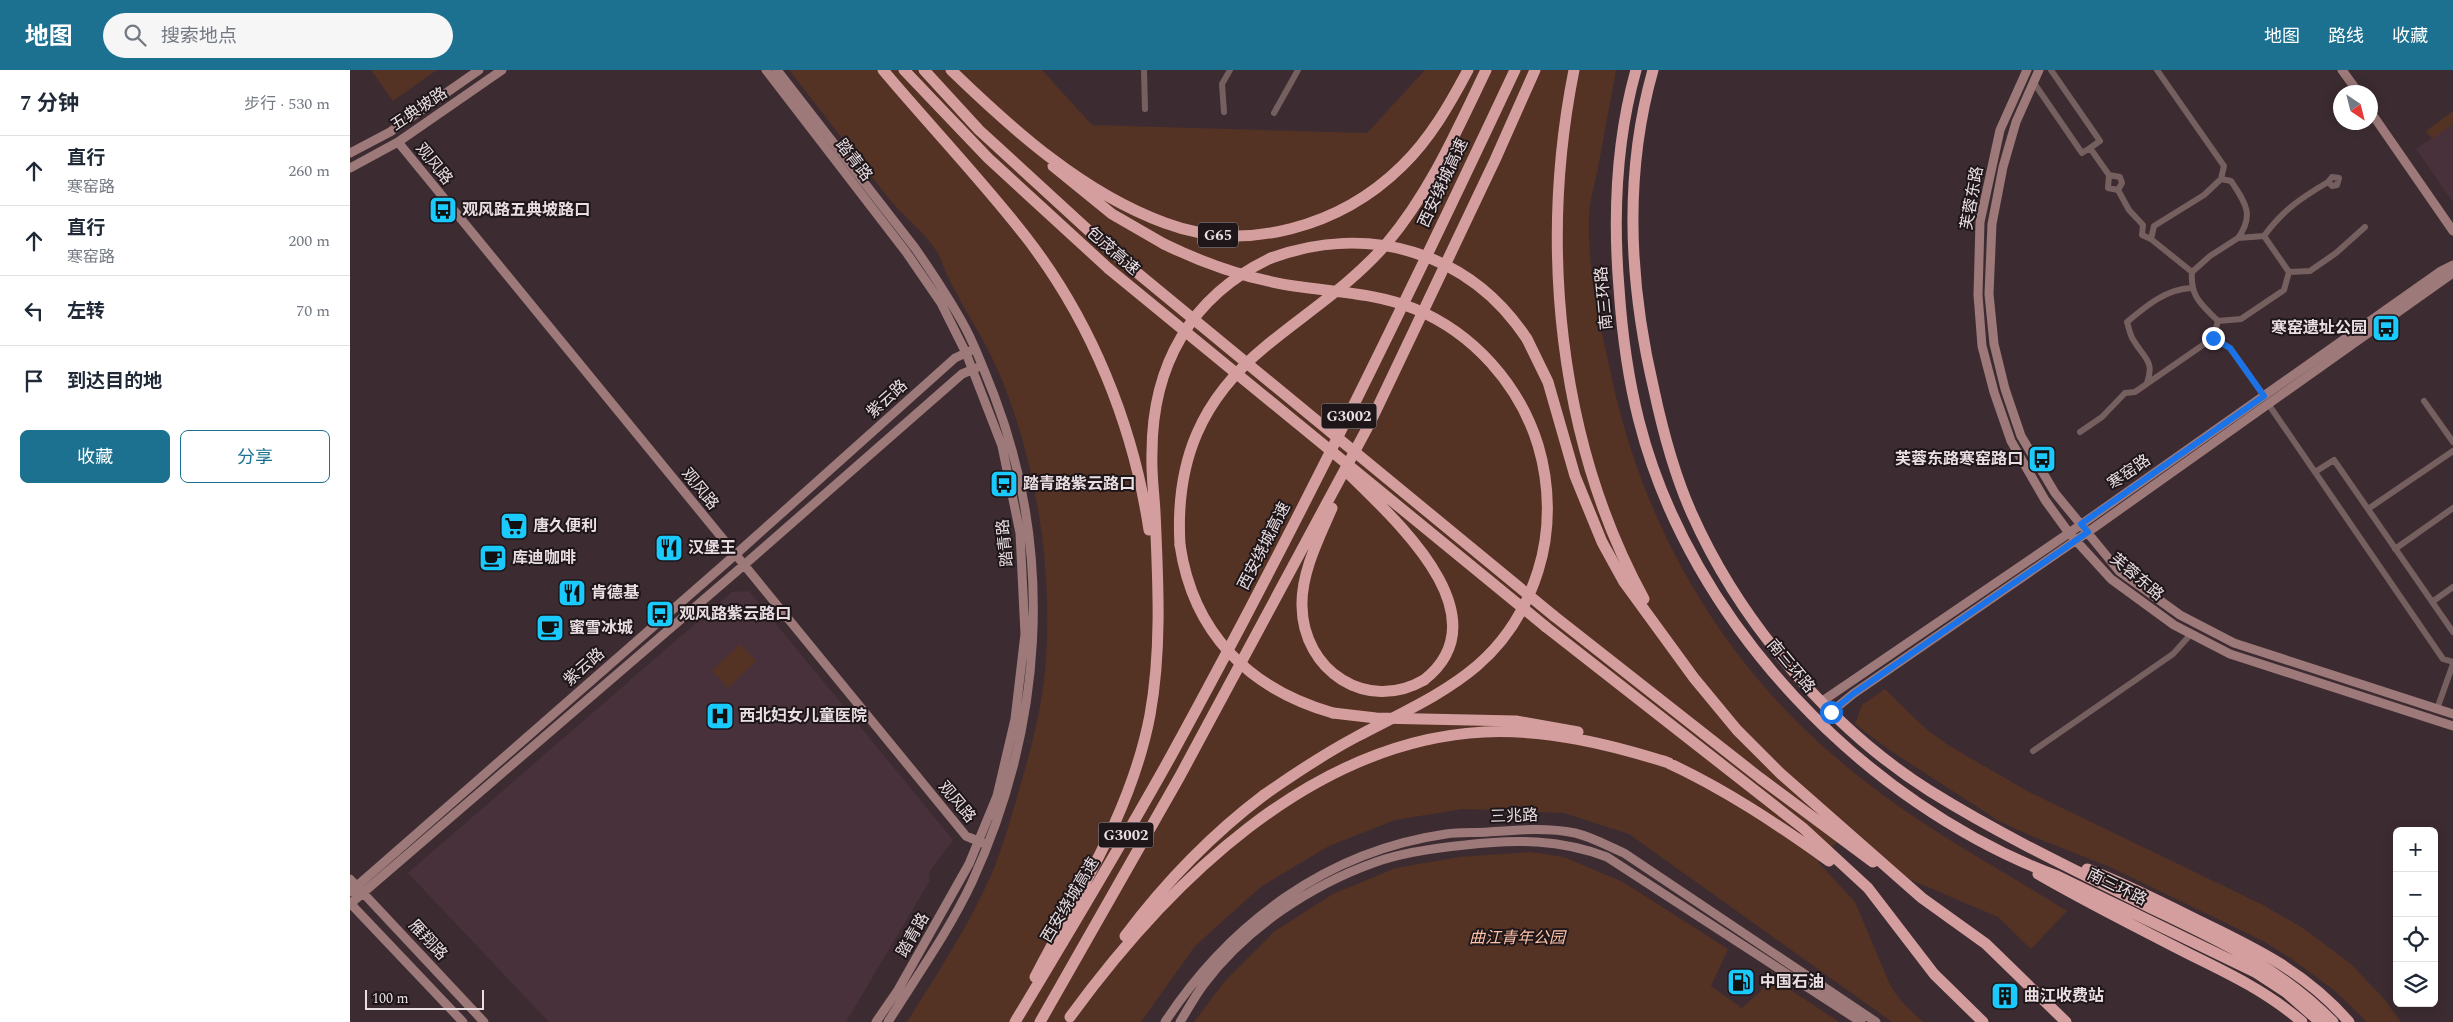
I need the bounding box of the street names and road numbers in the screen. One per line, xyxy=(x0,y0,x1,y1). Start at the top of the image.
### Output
street label: 五典坡路 xyxy=(386,81,452,137)
street label: 踏青路 xyxy=(830,134,878,186)
street label: 西安绕城高速 xyxy=(1412,134,1474,232)
street label: 观风路 xyxy=(410,138,458,190)
street label: 芙蓉东路 xyxy=(1955,164,1989,232)
street label: 包茂高速 xyxy=(1081,221,1145,281)
road number: G65 xyxy=(1198,222,1238,248)
street label: 南三环路 xyxy=(1589,265,1619,331)
street label: 紫云路 xyxy=(861,374,913,424)
road number: G3002 xyxy=(1322,404,1376,428)
street label: 寒窑路 xyxy=(2102,448,2156,496)
street label: 观风路 xyxy=(676,463,724,515)
street label: 西安绕城高速 xyxy=(1232,498,1296,594)
street label: 踏青路 xyxy=(991,518,1019,568)
street label: 芙蓉东路 xyxy=(2105,547,2169,607)
street label: 南三环路 xyxy=(1761,634,1821,698)
street label: 紫云路 xyxy=(558,642,610,692)
street label: 观风路 xyxy=(932,776,982,828)
street label: 三兆路 xyxy=(1490,803,1538,829)
road number: G3002 xyxy=(1098,822,1154,848)
street label: 西安绕城高速 xyxy=(1035,853,1105,947)
street label: 南三环路 xyxy=(2083,862,2151,912)
street label: 踏青路 xyxy=(891,908,935,962)
street label: 雁翔路 xyxy=(403,914,453,966)

